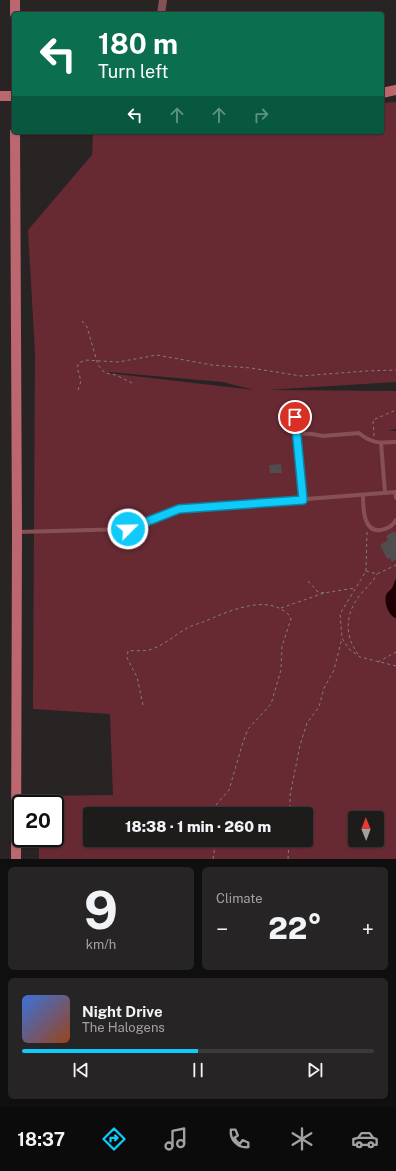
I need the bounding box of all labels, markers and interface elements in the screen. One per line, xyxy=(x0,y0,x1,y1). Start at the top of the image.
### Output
text: 180 m xyxy=(98,27,178,60)
icon: left xyxy=(32,28,84,80)
text: Turn left xyxy=(98,61,168,82)
icon: left xyxy=(124,104,146,126)
icon: ahead xyxy=(166,104,188,126)
icon: ahead xyxy=(208,104,230,126)
icon: right xyxy=(250,104,272,126)
pin xyxy=(278,400,312,434)
icon: arrive xyxy=(284,406,306,428)
position arrow xyxy=(107,508,149,550)
speed limit sign: 20 xyxy=(12,795,64,847)
north arrow xyxy=(348,811,384,847)
map controls xyxy=(348,811,384,847)
text: 18:38 · 1 min · 260 m xyxy=(125,818,271,835)
text: 9 xyxy=(84,880,118,941)
text: Climate xyxy=(216,891,263,906)
text: 22° xyxy=(268,910,322,946)
text: − xyxy=(216,916,228,942)
text: + xyxy=(362,916,374,942)
text: km/h xyxy=(86,937,116,952)
text: Night Drive xyxy=(82,1003,163,1020)
text: The Halogens xyxy=(82,1020,165,1035)
icon: previous xyxy=(70,1059,92,1081)
icon: pause xyxy=(187,1059,209,1081)
icon: next xyxy=(304,1059,326,1081)
icon: directions xyxy=(100,1125,128,1153)
icon: music xyxy=(162,1125,190,1153)
icon: phone xyxy=(225,1125,253,1153)
icon: climate xyxy=(288,1125,316,1153)
icon: car xyxy=(351,1125,379,1153)
text: 18:37 xyxy=(17,1129,65,1150)

